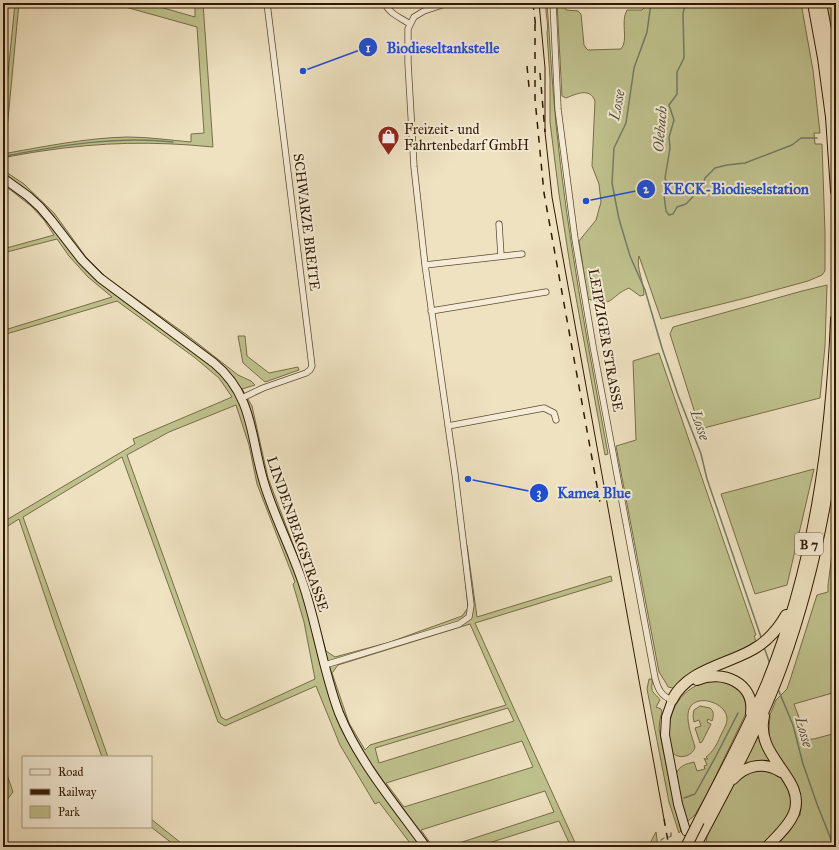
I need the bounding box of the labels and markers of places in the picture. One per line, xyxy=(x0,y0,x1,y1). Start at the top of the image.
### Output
callout: Biodieseltankstelle xyxy=(358,34,507,61)
place label: Freizeit- und Fahrtenbedarf GmbH xyxy=(404,121,529,154)
shop icon: Freizeit- und Fahrtenbedarf GmbH xyxy=(375,124,401,157)
callout: KECK-Biodieselstation xyxy=(636,176,817,203)
callout: Kamea Blue xyxy=(529,480,639,507)

